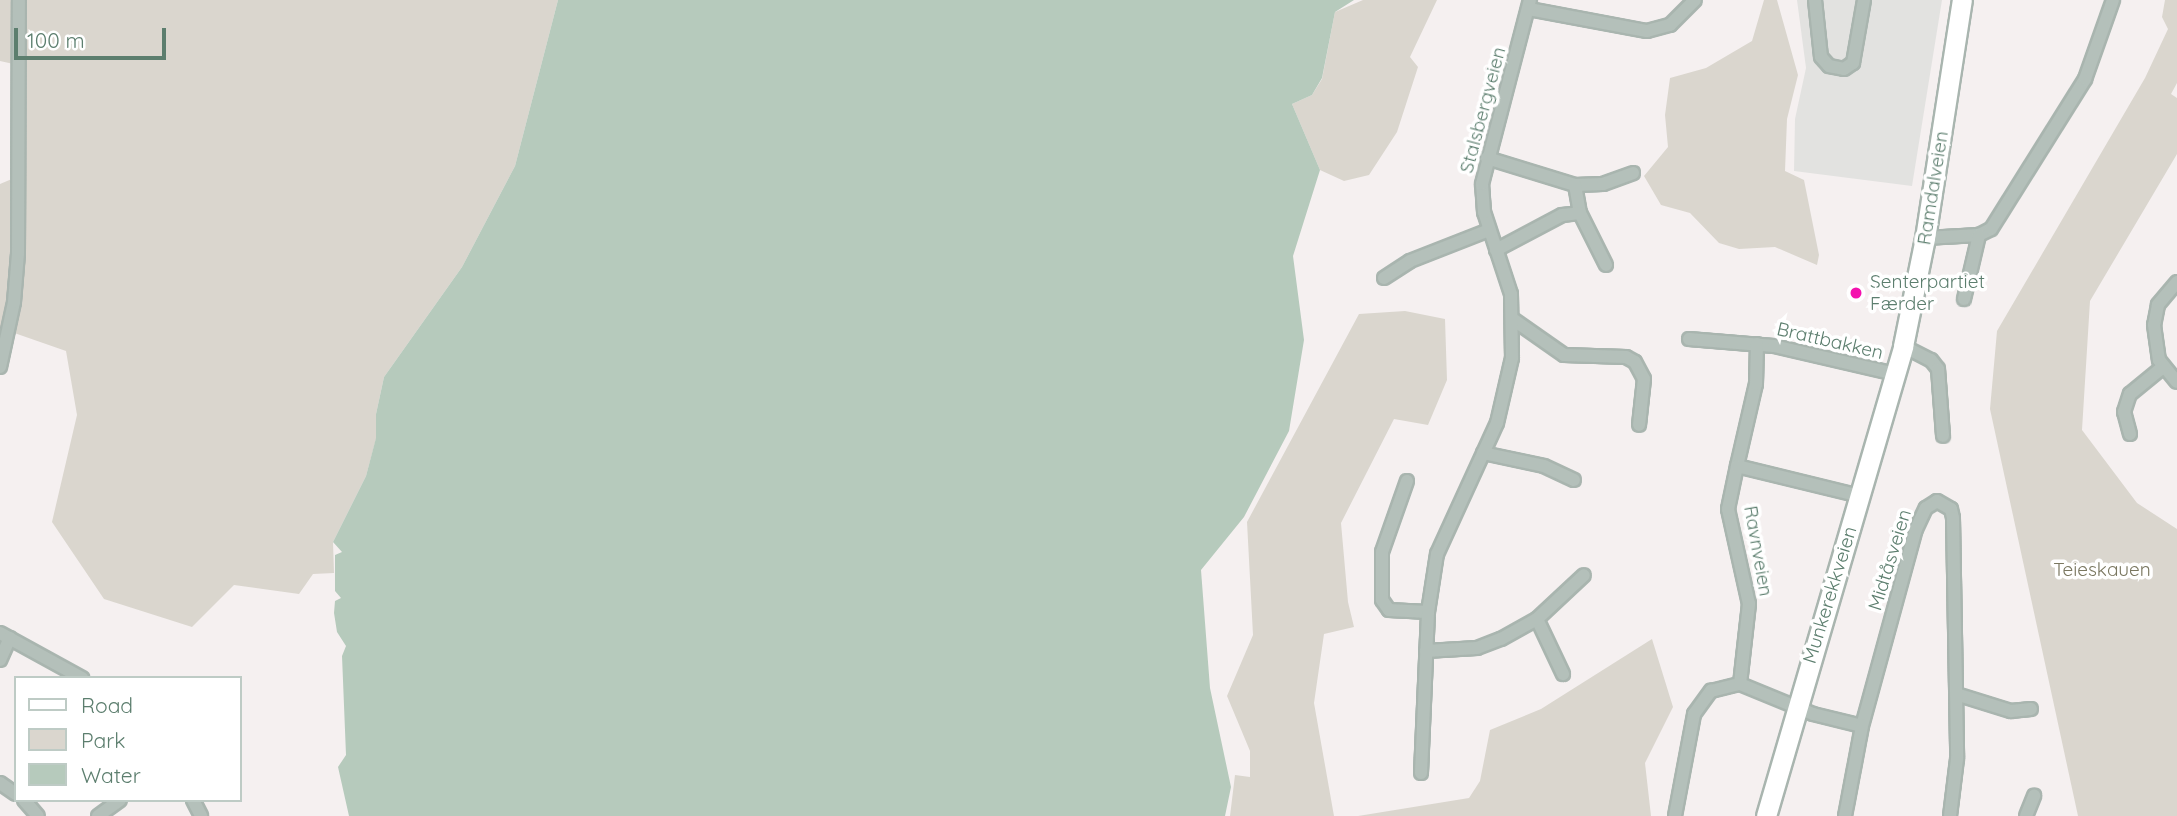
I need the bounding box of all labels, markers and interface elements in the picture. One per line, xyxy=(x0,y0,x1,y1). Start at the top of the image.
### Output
scale bar xyxy=(18,14,170,58)
text: 100 m xyxy=(27,27,85,53)
street label: Stalsbergveien xyxy=(1455,44,1511,176)
street label: Ramdalveien xyxy=(1913,129,1953,247)
place label: Senterpartiet Færder xyxy=(1870,271,1985,315)
marker: Senterpartiet Færder xyxy=(1848,285,1864,301)
street label: Brattbakken xyxy=(1775,318,1885,364)
street label: Ravnveien xyxy=(1739,504,1777,598)
street label: Midtåsveien xyxy=(1864,507,1916,613)
street label: Munkerekkveien xyxy=(1798,524,1862,666)
park label: Teieskauen xyxy=(2053,559,2151,581)
legend xyxy=(14,676,242,802)
text: Road xyxy=(81,692,133,718)
text: Park xyxy=(81,727,125,753)
text: Water xyxy=(81,762,141,788)

